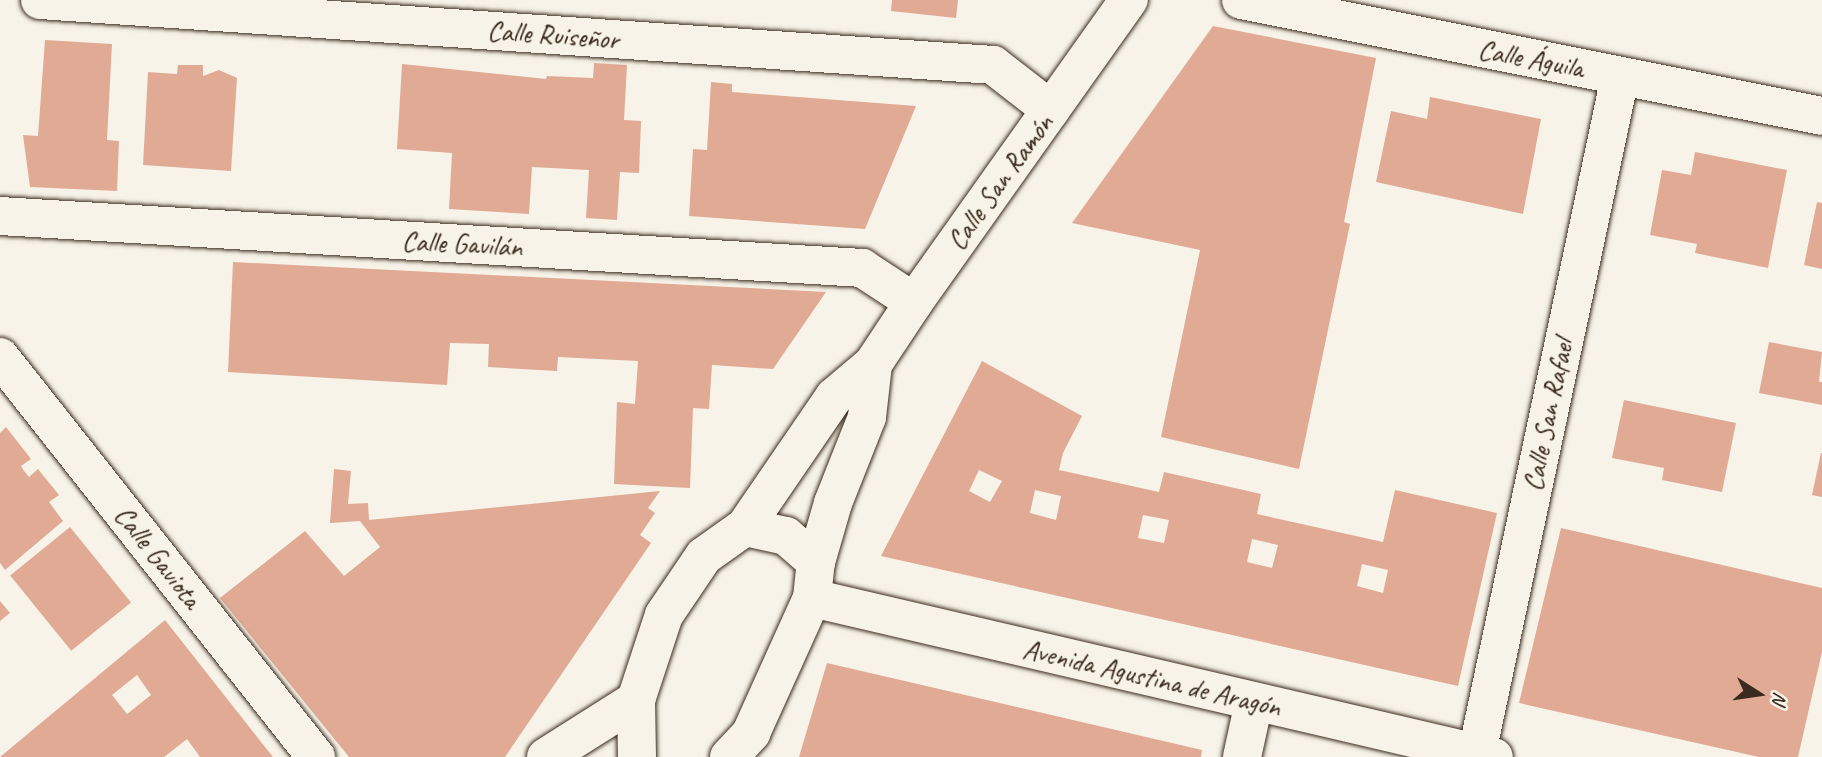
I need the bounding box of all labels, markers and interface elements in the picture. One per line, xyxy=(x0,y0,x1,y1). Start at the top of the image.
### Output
street label: Calle Ruiseñor xyxy=(486,14,620,56)
street label: Calle Águila xyxy=(1475,32,1587,86)
street label: Calle San Ramón xyxy=(939,107,1061,257)
street label: Calle Gavilán xyxy=(401,224,523,264)
street label: Calle San Rafael xyxy=(1515,335,1581,495)
street label: Calle Gaviota xyxy=(107,499,209,615)
street label: Avenida Agustina de Aragón xyxy=(1020,632,1284,724)
north arrow xyxy=(1724,659,1794,729)
text: N xyxy=(1767,690,1793,707)

